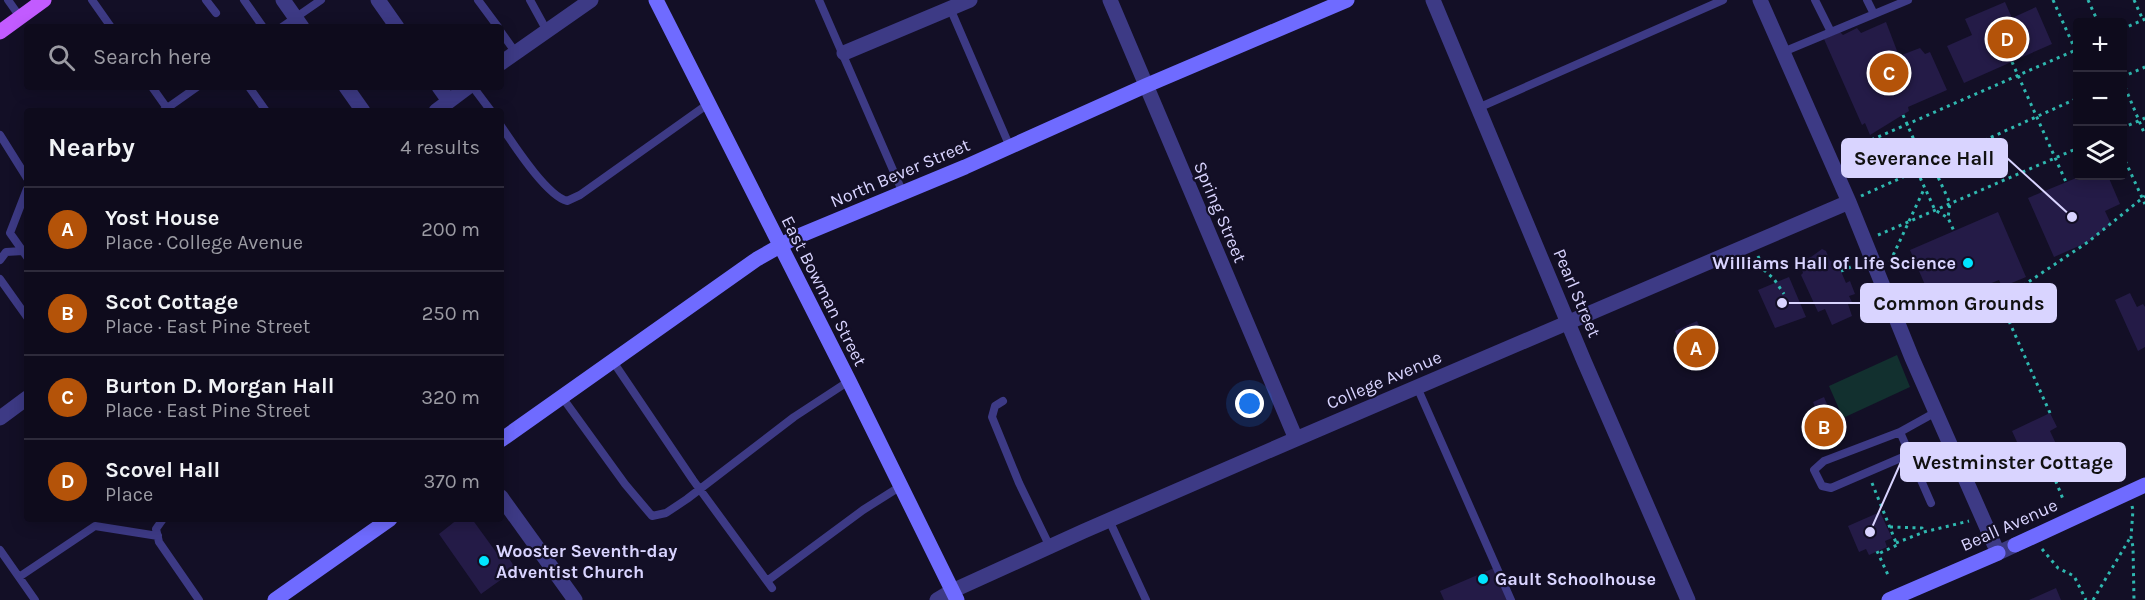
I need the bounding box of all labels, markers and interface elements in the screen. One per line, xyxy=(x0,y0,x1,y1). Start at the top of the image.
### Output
pin: D xyxy=(1988,16,2026,62)
map controls xyxy=(2073,18,2127,180)
button: + xyxy=(2073,18,2127,72)
search box xyxy=(24,24,504,90)
icon: search xyxy=(45,41,78,74)
text: Search here xyxy=(93,44,211,70)
pin: C xyxy=(1870,50,1908,96)
button: − xyxy=(2073,72,2127,126)
button: layers xyxy=(2073,126,2127,180)
text: Nearby xyxy=(48,132,135,163)
street label: North Bever Street xyxy=(827,134,973,212)
text: 4 results xyxy=(400,136,480,159)
callout: Severance Hall xyxy=(1842,139,2007,177)
text: Severance Hall xyxy=(1854,147,1994,170)
street label: Spring Street xyxy=(1189,158,1251,266)
text: Yost House xyxy=(105,205,219,231)
street label: East Bowman Street xyxy=(777,212,872,370)
text: A xyxy=(61,218,74,241)
text: 200 m xyxy=(421,218,480,241)
text: Place · College Avenue xyxy=(105,231,303,254)
street label: Pearl Street xyxy=(1548,245,1606,341)
place label: Williams Hall of Life Science xyxy=(1712,252,1956,274)
marker: Williams Hall of Life Science xyxy=(1961,256,1975,270)
callout: Common Grounds xyxy=(1861,284,2056,322)
text: Scot Cottage xyxy=(105,289,238,315)
text: Common Grounds xyxy=(1873,292,2045,315)
text: B xyxy=(61,302,74,325)
text: 250 m xyxy=(422,302,480,325)
text: Place · East Pine Street xyxy=(105,315,310,338)
pin: A xyxy=(1676,326,1716,370)
street label: College Avenue xyxy=(1323,346,1445,414)
text: Burton D. Morgan Hall xyxy=(105,373,334,399)
text: C xyxy=(61,386,74,409)
text: 320 m xyxy=(421,386,480,409)
your location xyxy=(1235,389,1264,418)
text: Place · East Pine Street xyxy=(105,399,310,422)
pin: B xyxy=(1804,404,1844,450)
callout: Westminster Cottage xyxy=(1901,443,2125,481)
text: Westminster Cottage xyxy=(1913,451,2113,474)
text: Scovel Hall xyxy=(105,457,220,483)
text: D xyxy=(61,470,74,493)
text: 370 m xyxy=(423,470,480,493)
text: Place xyxy=(105,483,153,506)
street label: Beall Avenue xyxy=(1957,494,2061,556)
place label: Wooster Seventh-day Adventist Church xyxy=(496,540,677,583)
marker: Wooster Seventh-day Adventist Church xyxy=(477,554,491,568)
place label: Gault Schoolhouse xyxy=(1495,568,1656,590)
marker: Gault Schoolhouse xyxy=(1476,572,1490,586)

